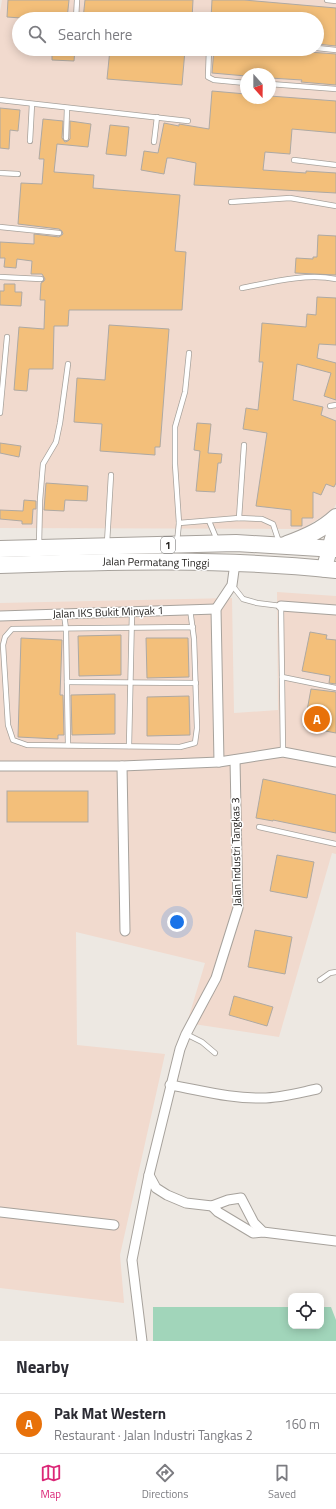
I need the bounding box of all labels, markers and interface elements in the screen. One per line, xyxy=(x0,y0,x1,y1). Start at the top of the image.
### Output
search box xyxy=(12,12,324,56)
icon: search xyxy=(26,23,48,45)
text: Search here xyxy=(58,23,132,46)
north arrow xyxy=(240,68,276,104)
road number: 1 xyxy=(161,537,175,553)
street label: Jalan Permatang Tinggi xyxy=(102,553,210,571)
street label: Jalan IKS Bukit Minyak 1 xyxy=(52,602,164,622)
pin: A xyxy=(304,704,330,734)
street label: Jalan Industri Tangkas 3 xyxy=(227,797,245,907)
your location xyxy=(167,912,187,932)
map controls xyxy=(288,1293,324,1329)
button: locate xyxy=(288,1293,324,1329)
text: Nearby xyxy=(16,1354,69,1380)
text: Pak Mat Western xyxy=(54,1402,166,1425)
text: A xyxy=(25,1414,33,1434)
text: 160 m xyxy=(284,1414,320,1434)
text: Restaurant · Jalan Industri Tangkas 2 xyxy=(54,1425,253,1445)
tab: Map xyxy=(40,1462,62,1502)
tab: Directions xyxy=(142,1462,188,1502)
tab: Saved xyxy=(268,1462,296,1502)

